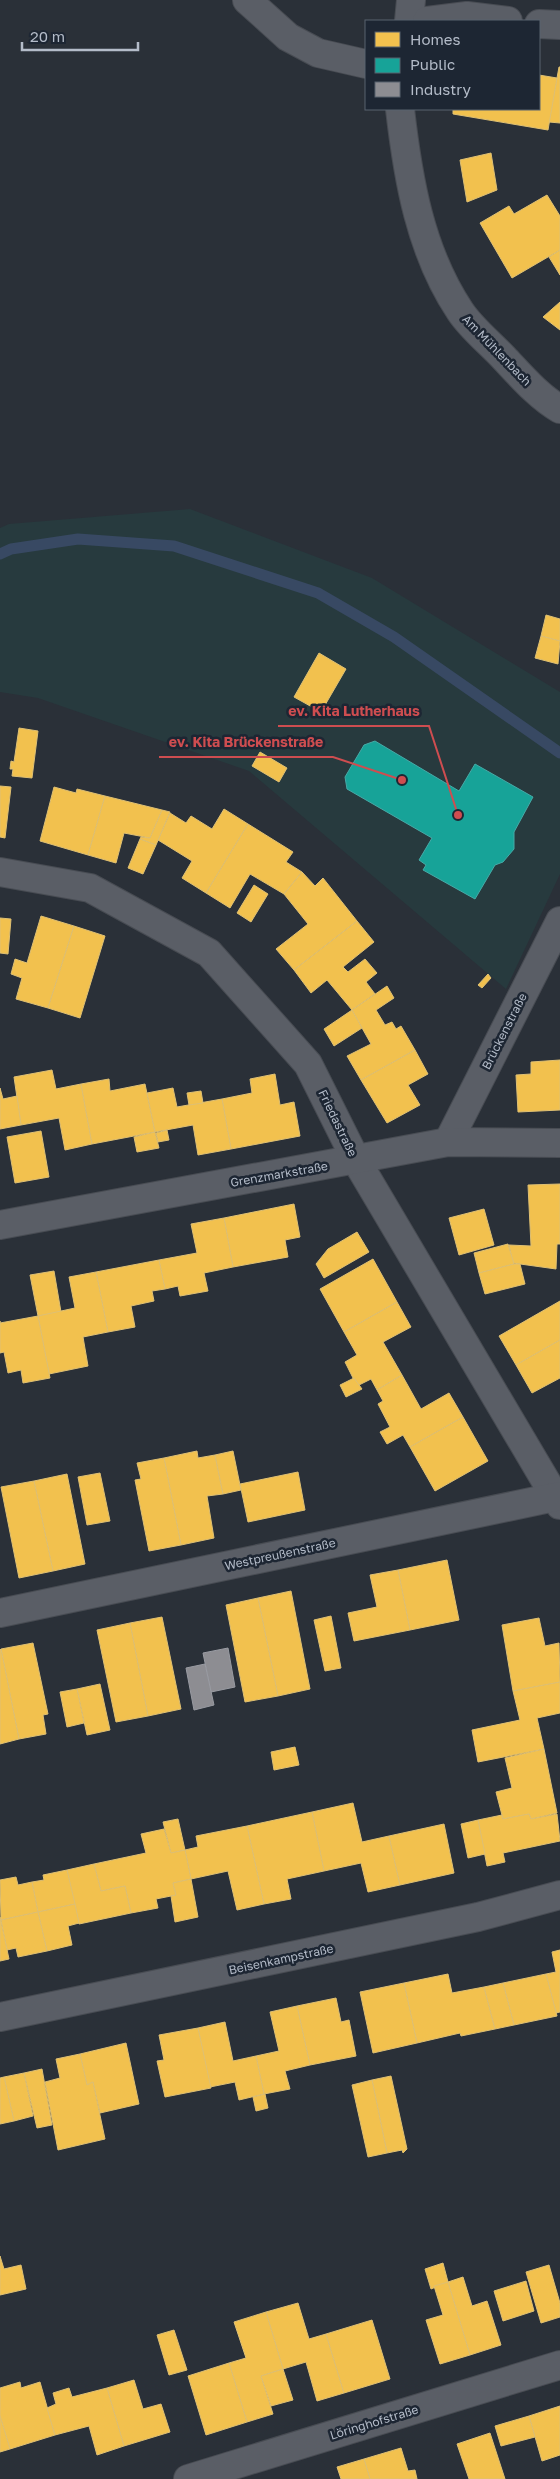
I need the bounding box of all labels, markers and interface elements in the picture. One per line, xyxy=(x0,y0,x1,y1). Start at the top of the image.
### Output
scale bar xyxy=(22,20,139,52)
legend xyxy=(365,20,540,110)
text: 20 m xyxy=(30,27,65,45)
text: Homes xyxy=(410,30,460,48)
text: Public xyxy=(410,55,455,73)
text: Industry xyxy=(410,80,471,98)
street label: Am Mühlenbach xyxy=(459,311,535,389)
callout: ev. Kita Lutherhaus xyxy=(278,697,429,726)
text: ev. Kita Lutherhaus xyxy=(288,702,420,719)
callout: ev. Kita Brückenstraße xyxy=(159,728,333,757)
text: ev. Kita Brückenstraße xyxy=(169,733,323,750)
street label: Brückenstraße xyxy=(478,990,530,1072)
street label: Friedastraße xyxy=(315,1087,361,1159)
street label: Grenzmarkstraße xyxy=(229,1158,329,1190)
street label: Westpreußenstraße xyxy=(223,1535,337,1573)
street label: Beisenkampstraße xyxy=(227,1941,335,1977)
street label: Löringhofstraße xyxy=(328,2401,420,2443)

